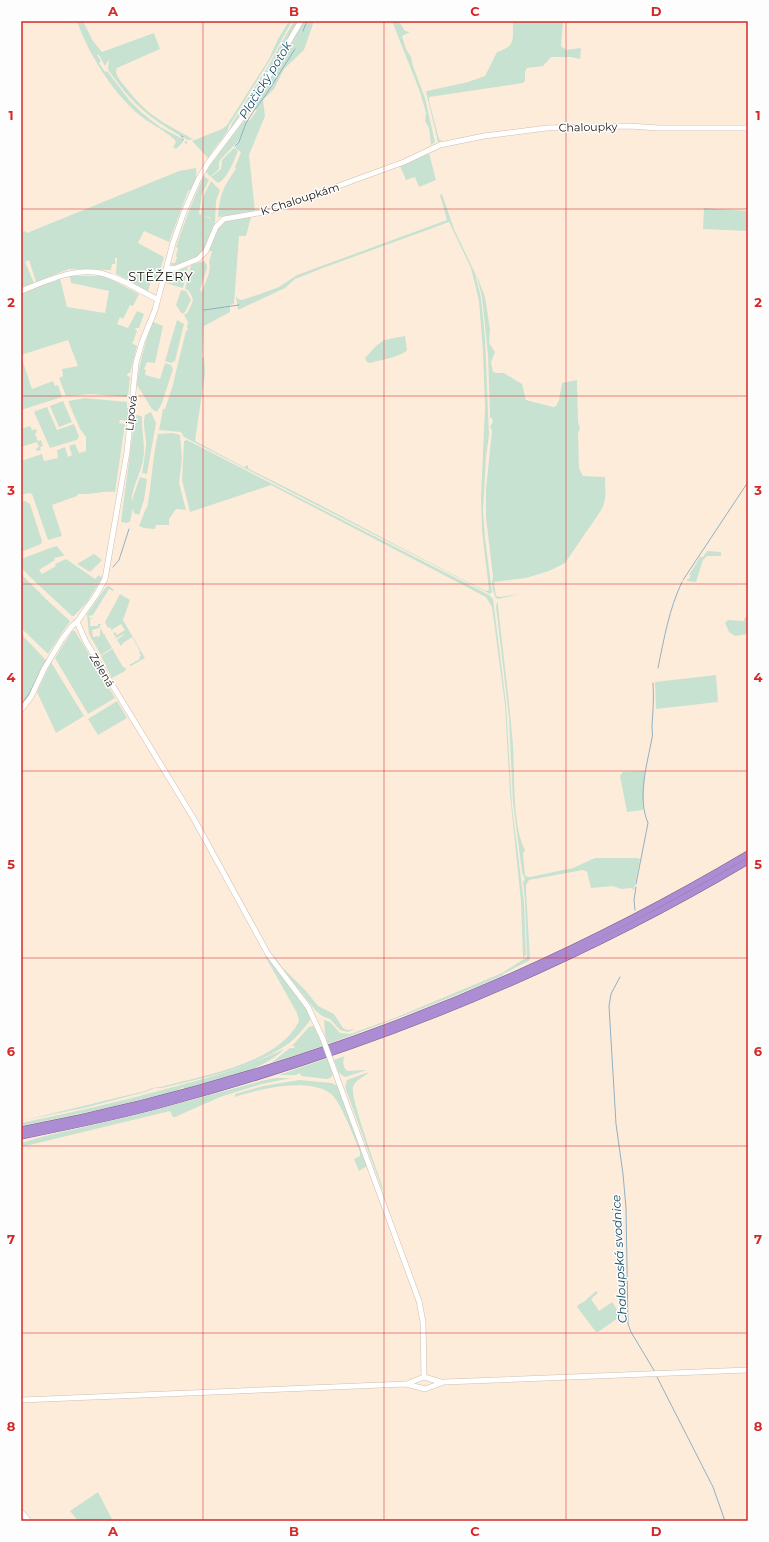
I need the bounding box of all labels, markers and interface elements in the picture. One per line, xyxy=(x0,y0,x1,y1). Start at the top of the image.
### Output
text: A xyxy=(107,3,119,19)
text: B xyxy=(289,3,299,19)
text: C xyxy=(470,3,480,19)
text: D xyxy=(651,3,662,19)
water label: Plačický potok xyxy=(235,38,295,121)
text: 1 xyxy=(8,107,14,123)
text: 1 xyxy=(755,107,761,123)
street label: Chaloupky xyxy=(559,119,617,135)
street label: K Chaloupkám xyxy=(259,180,341,218)
district label: STĚŽERY xyxy=(128,268,194,284)
text: 2 xyxy=(7,294,15,310)
text: 2 xyxy=(754,294,762,310)
street label: Lipová xyxy=(122,394,140,432)
text: 3 xyxy=(6,482,15,498)
text: 3 xyxy=(753,482,762,498)
street label: Zelená xyxy=(86,650,118,690)
text: 4 xyxy=(7,669,16,685)
text: 4 xyxy=(754,669,763,685)
text: 5 xyxy=(7,856,15,872)
text: 5 xyxy=(754,856,762,872)
text: 6 xyxy=(7,1043,16,1059)
text: 6 xyxy=(754,1043,763,1059)
water label: Chaloupská svodnice xyxy=(608,1194,630,1324)
text: 7 xyxy=(7,1231,15,1247)
text: 7 xyxy=(754,1231,762,1247)
text: 8 xyxy=(7,1418,16,1434)
text: 8 xyxy=(754,1418,763,1434)
text: A xyxy=(107,1523,119,1539)
text: B xyxy=(289,1523,299,1539)
text: C xyxy=(470,1523,480,1539)
text: D xyxy=(651,1523,662,1539)

